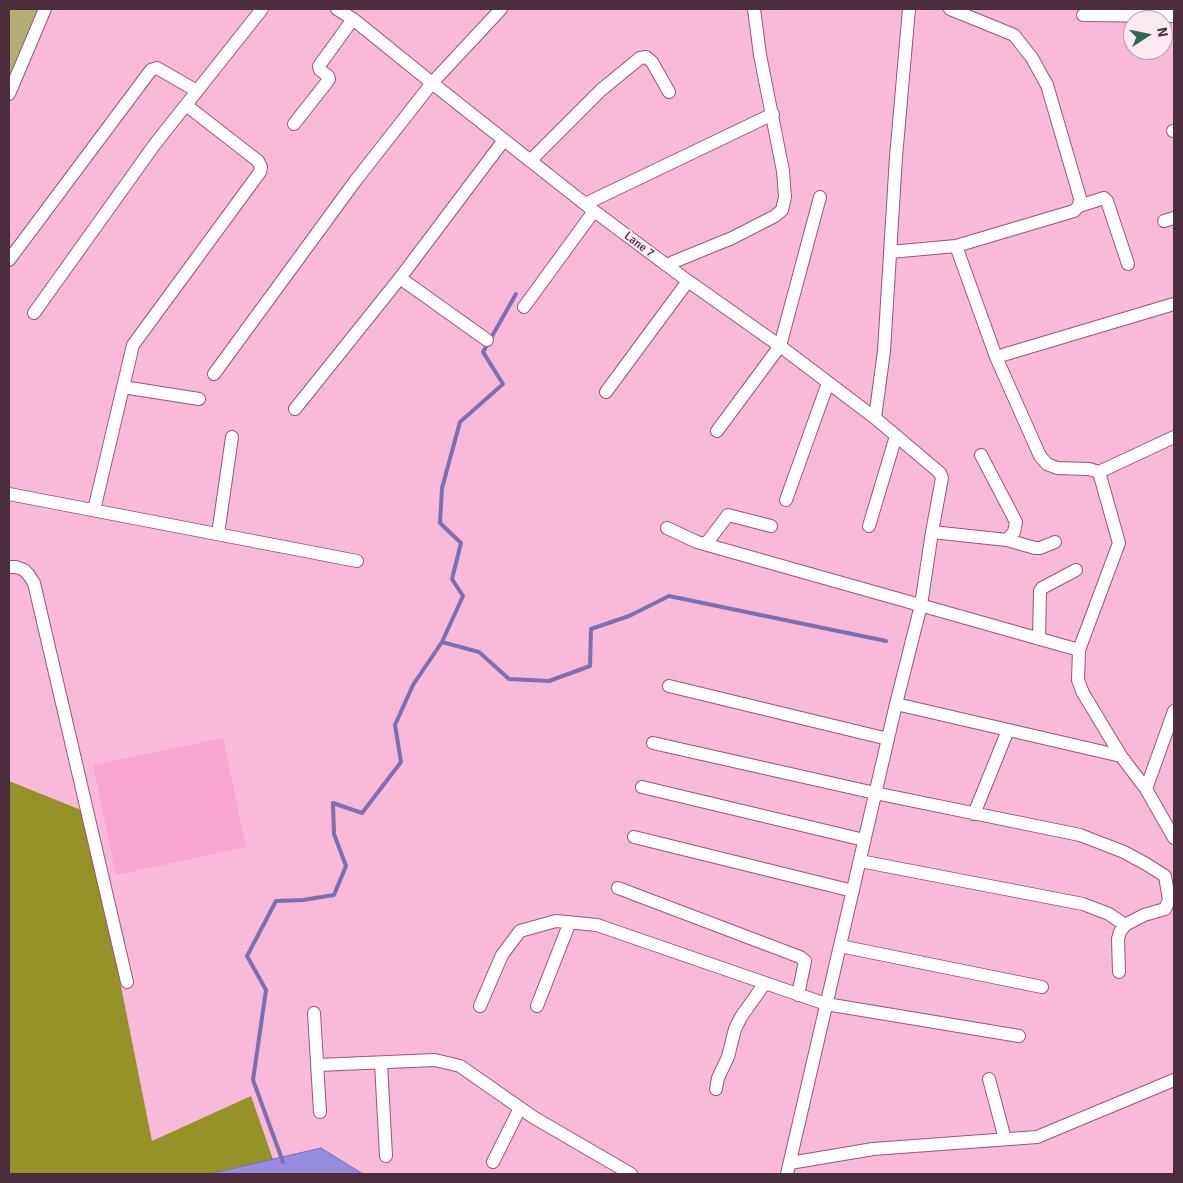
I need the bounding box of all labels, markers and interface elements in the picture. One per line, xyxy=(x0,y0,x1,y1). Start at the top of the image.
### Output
north arrow xyxy=(1123,10,1173,60)
text: N xyxy=(1153,26,1172,39)
street label: Lane 7 xyxy=(621,229,657,261)

